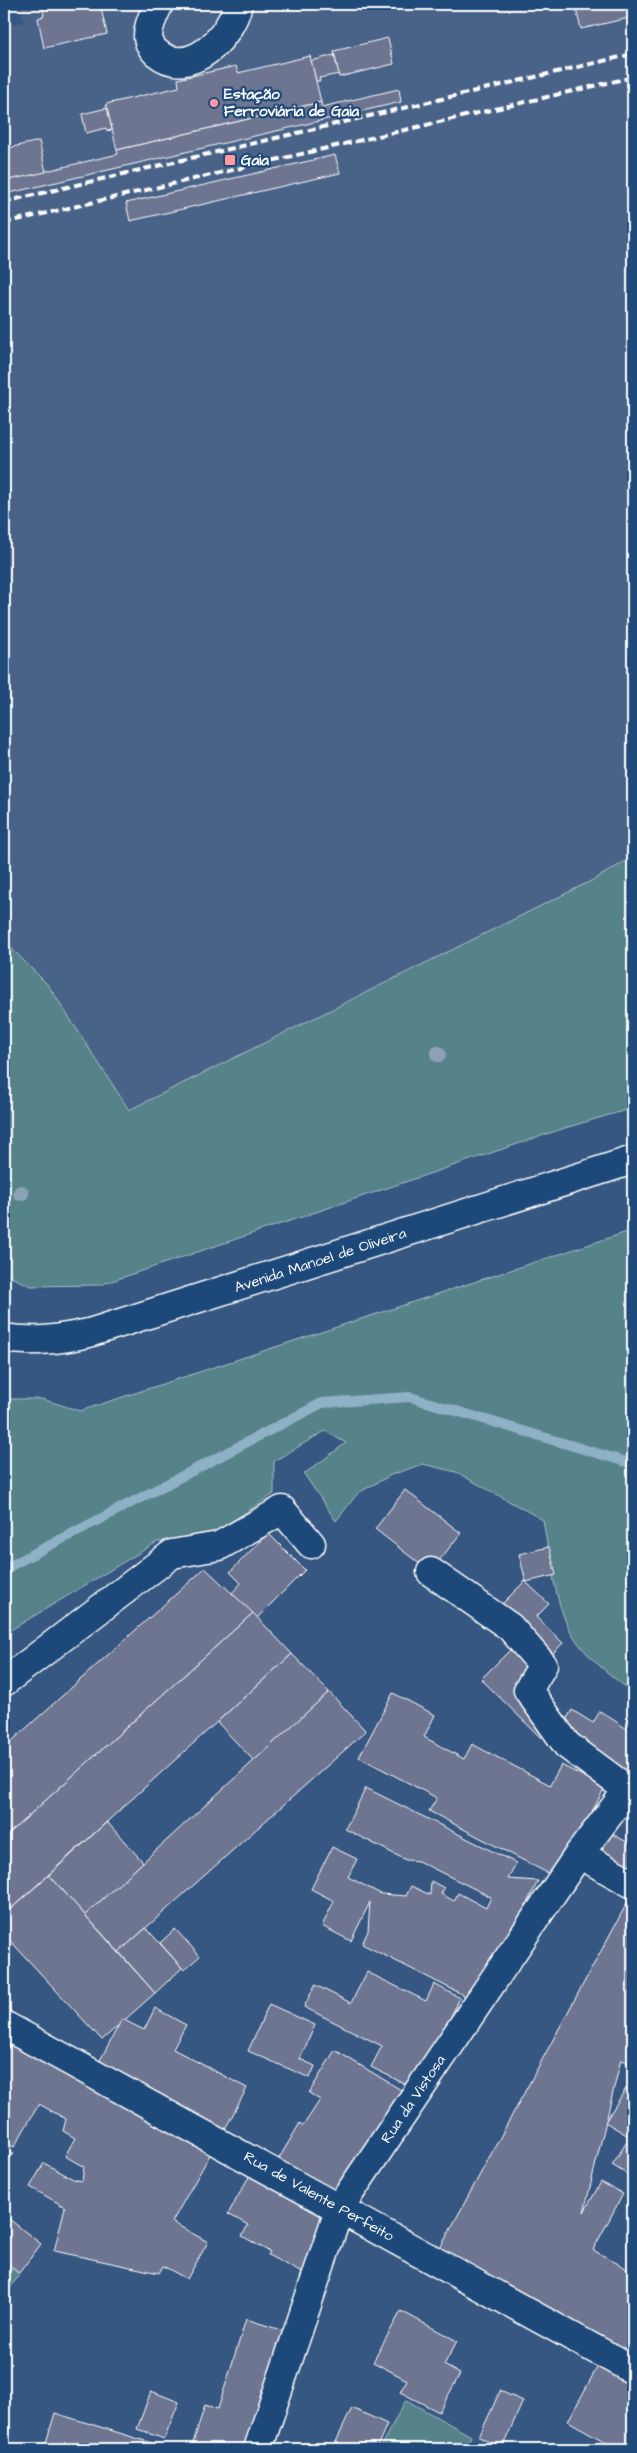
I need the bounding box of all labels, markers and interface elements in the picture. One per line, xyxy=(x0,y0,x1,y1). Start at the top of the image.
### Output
place label: Estação Ferroviária de Gaia xyxy=(224,84,359,122)
marker: Estação Ferroviária de Gaia xyxy=(208,97,220,109)
place label: Gaia xyxy=(241,150,269,171)
marker: Gaia xyxy=(223,153,237,167)
street label: Avenida Manoel de Oliveira xyxy=(231,1223,409,1298)
street label: Rua da Vistosa xyxy=(376,2051,451,2147)
street label: Rua de Valente Perfeito xyxy=(240,2146,398,2247)

